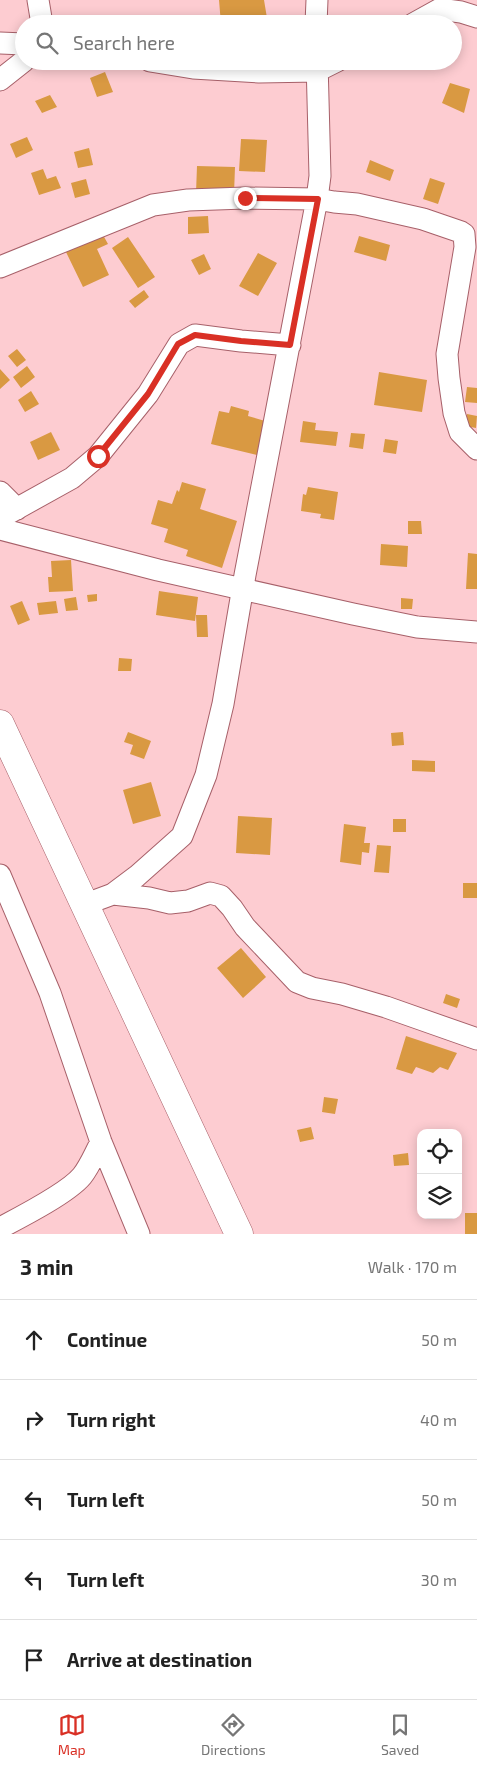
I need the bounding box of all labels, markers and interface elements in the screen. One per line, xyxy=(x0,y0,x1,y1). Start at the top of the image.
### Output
search box xyxy=(15,15,462,70)
icon: search xyxy=(33,29,61,57)
text: Search here xyxy=(73,31,175,54)
route end xyxy=(234,187,257,210)
route start xyxy=(87,445,110,468)
map controls xyxy=(417,1129,462,1219)
button: locate xyxy=(417,1129,462,1174)
button: layers xyxy=(417,1174,462,1219)
text: 3 min xyxy=(20,1254,73,1279)
text: Walk · 170 m xyxy=(368,1257,457,1276)
icon: ahead xyxy=(20,1326,48,1354)
text: Continue xyxy=(67,1328,147,1351)
text: 50 m xyxy=(421,1330,457,1349)
icon: right xyxy=(20,1406,48,1434)
text: Turn right xyxy=(67,1408,155,1431)
text: 40 m xyxy=(420,1410,457,1429)
icon: left xyxy=(20,1486,48,1514)
text: Turn left xyxy=(67,1488,144,1511)
text: 50 m xyxy=(421,1490,457,1509)
icon: left xyxy=(20,1566,48,1594)
text: Turn left xyxy=(67,1568,144,1591)
text: 30 m xyxy=(421,1570,457,1589)
icon: arrive xyxy=(20,1646,48,1674)
text: Arrive at destination xyxy=(67,1648,252,1671)
tab: Map xyxy=(58,1711,86,1758)
tab: Directions xyxy=(201,1711,266,1758)
tab: Saved xyxy=(381,1711,419,1758)

